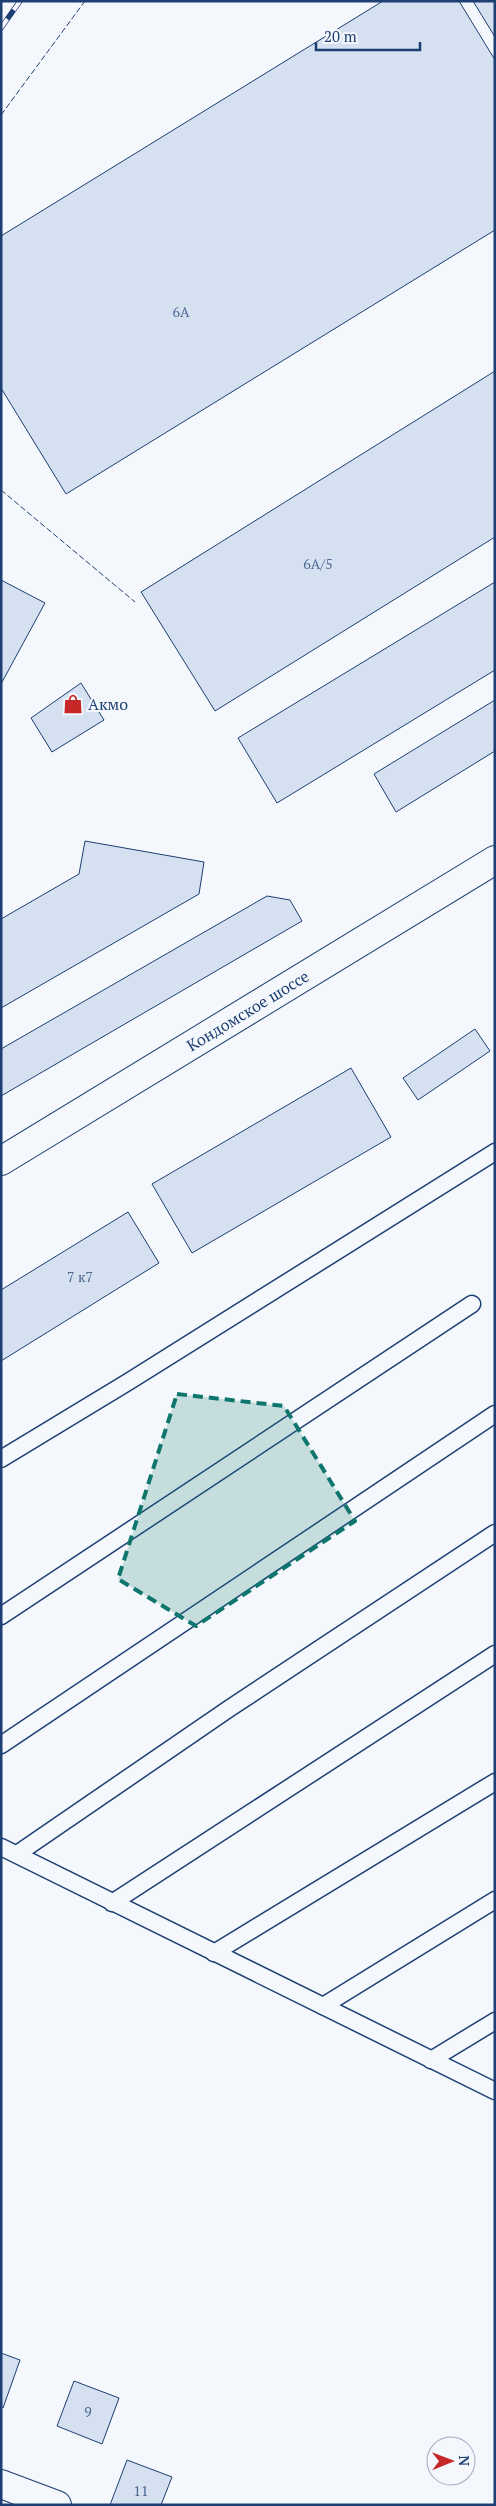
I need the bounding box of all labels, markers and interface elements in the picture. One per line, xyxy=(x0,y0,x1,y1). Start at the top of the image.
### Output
scale bar xyxy=(316,20,420,52)
text: 20 m xyxy=(324,26,357,46)
house number: 6А xyxy=(172,302,190,321)
house number: 6А/5 xyxy=(303,554,333,573)
shop icon: Акмо xyxy=(62,693,84,715)
place label: Акмо xyxy=(88,693,128,715)
street label: Кондомское шоссе xyxy=(182,965,313,1056)
house number: 7 к7 xyxy=(67,1267,93,1286)
house number: 9 xyxy=(84,2402,92,2421)
north arrow xyxy=(426,2436,476,2486)
text: N xyxy=(455,2455,474,2467)
house number: 11 xyxy=(134,2481,148,2500)

